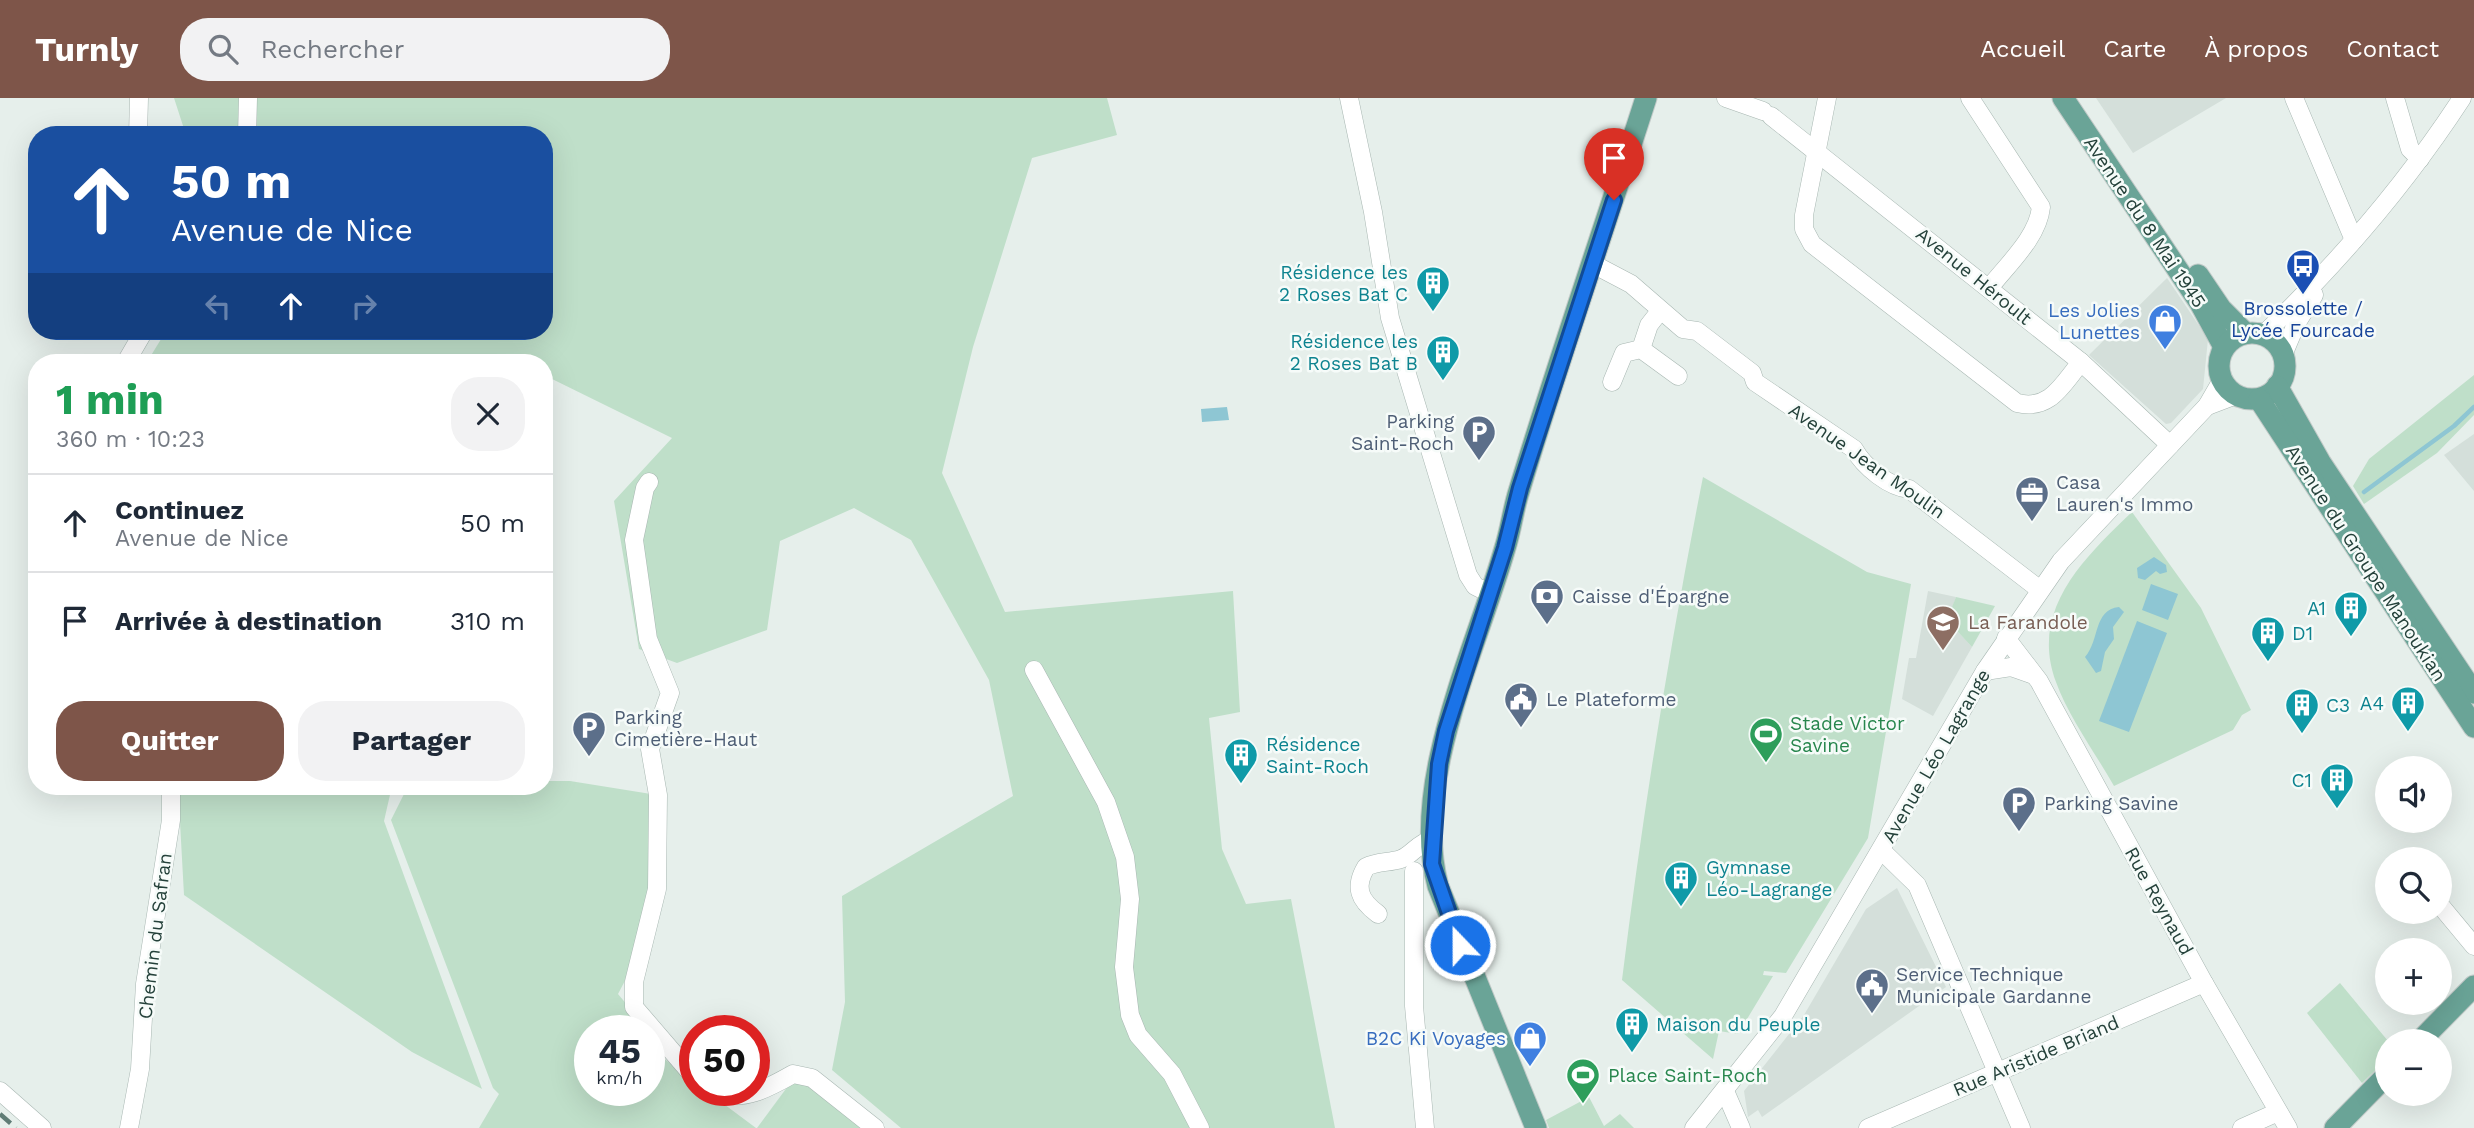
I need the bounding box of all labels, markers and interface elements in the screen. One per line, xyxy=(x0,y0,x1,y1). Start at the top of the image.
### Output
search box xyxy=(180,18,670,81)
text: Turnly xyxy=(35,30,138,69)
icon: search xyxy=(204,30,242,68)
text: Rechercher xyxy=(260,34,404,64)
text: Accueil xyxy=(1980,35,2065,63)
text: Carte xyxy=(2103,35,2166,63)
text: À propos xyxy=(2204,35,2308,63)
text: Contact xyxy=(2346,35,2439,63)
pin xyxy=(1584,128,1644,200)
street label: Avenue du 8 Mai 1945 xyxy=(2079,132,2211,312)
icon: arrive xyxy=(1595,139,1633,177)
text: 50 m xyxy=(171,152,291,210)
icon: ahead xyxy=(56,154,147,245)
text: Avenue de Nice xyxy=(171,211,413,249)
street label: Avenue Héroult xyxy=(1911,222,2037,330)
bus stop icon: Brossolette / Lycée Fourcade xyxy=(2284,247,2322,296)
place label: Résidence les 2 Roses Bat C xyxy=(1279,261,1408,306)
building icon: Résidence les 2 Roses Bat C xyxy=(1414,264,1452,313)
icon: left xyxy=(199,287,237,325)
icon: ahead xyxy=(272,287,310,325)
icon: right xyxy=(345,287,383,325)
place label: Brossolette / Lycée Fourcade xyxy=(2231,297,2375,342)
place label: Les Jolies Lunettes xyxy=(2048,299,2140,344)
shop icon: Les Jolies Lunettes xyxy=(2146,302,2184,351)
place label: Résidence les 2 Roses Bat B xyxy=(1290,330,1418,375)
building icon: Résidence les 2 Roses Bat B xyxy=(1424,333,1462,382)
text: 1 min xyxy=(56,375,164,424)
button: close xyxy=(451,377,525,451)
street label: Avenue Jean Moulin xyxy=(1784,398,1950,524)
place label: Parking Saint-Roch xyxy=(1351,410,1455,455)
parking icon: Parking Saint-Roch xyxy=(1460,413,1498,462)
text: 360 m · 10:23 xyxy=(56,426,205,453)
street label: Avenue du Groupe Manoukian xyxy=(2281,440,2451,686)
place label: Casa Lauren's Immo xyxy=(2056,471,2193,516)
office icon: Casa Lauren's Immo xyxy=(2013,474,2051,523)
text: Continuez xyxy=(115,495,244,525)
icon: ahead xyxy=(56,504,94,542)
text: 50 m xyxy=(460,508,525,538)
text: Avenue de Nice xyxy=(115,525,289,552)
bank icon: Caisse d'Épargne xyxy=(1528,577,1566,626)
place label: Caisse d'Épargne xyxy=(1572,585,1730,608)
building icon: A1 xyxy=(2332,589,2370,638)
place label: A1 xyxy=(2307,597,2326,620)
icon: arrive xyxy=(56,602,94,640)
school or university icon: La Farandole xyxy=(1924,603,1962,652)
text: Arrivée à destination xyxy=(115,606,382,636)
text: 310 m xyxy=(450,606,525,636)
place label: La Farandole xyxy=(1968,611,2088,634)
building icon: D1 xyxy=(2249,614,2287,663)
place label: D1 xyxy=(2292,622,2313,645)
street label: Avenue Léo Lagrange xyxy=(1877,665,1995,847)
public building icon: Le Plateforme xyxy=(1502,680,1540,729)
building icon: A4 xyxy=(2389,684,2427,733)
building icon: C3 xyxy=(2283,686,2321,735)
place label: Le Plateforme xyxy=(1546,688,1677,711)
place label: A4 xyxy=(2360,692,2384,715)
place label: C3 xyxy=(2326,694,2350,717)
button: Quitter xyxy=(56,701,284,781)
button: Partager xyxy=(298,701,525,781)
place label: Parking Cimetière-Haut xyxy=(614,706,757,751)
parking icon: Parking Cimetière-Haut xyxy=(570,709,608,758)
place label: Stade Victor Savine xyxy=(1790,712,1905,757)
sports icon: Stade Victor Savine xyxy=(1747,715,1785,764)
place label: Résidence Saint-Roch xyxy=(1266,733,1369,778)
building icon: Résidence Saint-Roch xyxy=(1222,736,1260,785)
map controls xyxy=(2375,756,2452,1106)
button: sound xyxy=(2375,756,2452,833)
building icon: C1 xyxy=(2318,761,2356,810)
place label: C1 xyxy=(2292,769,2312,792)
parking icon: Parking Savine xyxy=(2000,784,2038,833)
place label: Parking Savine xyxy=(2044,792,2178,815)
street label: Rue Reynaud xyxy=(2120,843,2198,959)
button: search xyxy=(2375,847,2452,924)
street label: Chemin du Safran xyxy=(133,852,177,1020)
place label: Gymnase Léo-Lagrange xyxy=(1706,856,1832,901)
building icon: Gymnase Léo-Lagrange xyxy=(1662,859,1700,908)
position arrow xyxy=(1423,908,1497,982)
button: + xyxy=(2375,938,2452,1015)
place label: Service Technique Municipale Gardanne xyxy=(1896,963,2091,1008)
public building icon: Service Technique Municipale Gardanne xyxy=(1853,966,1891,1015)
building icon: Maison du Peuple xyxy=(1613,1005,1651,1054)
street label: Rue Aristide Briand xyxy=(1949,1011,2123,1101)
place label: Maison du Peuple xyxy=(1656,1013,1820,1036)
speed limit sign: 50 xyxy=(679,1015,770,1106)
shop icon: B2C Ki Voyages xyxy=(1511,1019,1549,1068)
place label: B2C Ki Voyages xyxy=(1366,1027,1506,1050)
button: − xyxy=(2375,1029,2452,1106)
text: 45 xyxy=(598,1030,641,1072)
sports icon: Place Saint-Roch xyxy=(1564,1056,1602,1105)
place label: Place Saint-Roch xyxy=(1608,1064,1767,1087)
text: km/h xyxy=(596,1067,643,1088)

